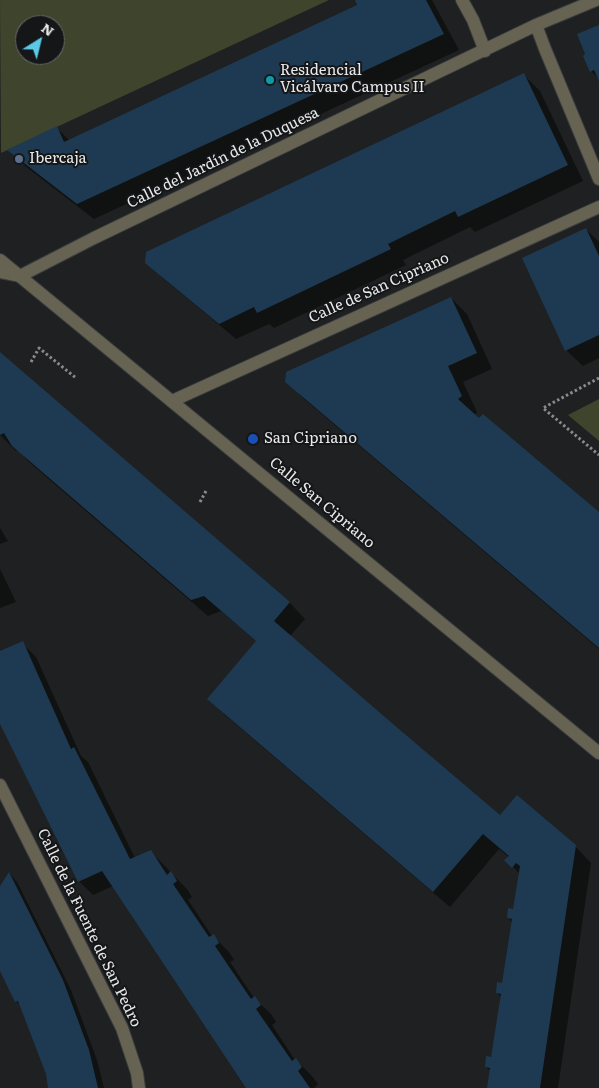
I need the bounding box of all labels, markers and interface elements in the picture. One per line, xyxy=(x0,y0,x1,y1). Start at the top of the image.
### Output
north arrow xyxy=(15,15,65,65)
text: N xyxy=(38,17,59,40)
place label: Residencial Vicálvaro Campus II xyxy=(280,62,425,97)
marker: Residencial Vicálvaro Campus II xyxy=(264,74,276,86)
street label: Calle del Jardín de la Duquesa xyxy=(124,104,322,212)
place label: Ibercaja xyxy=(29,150,87,168)
marker: Ibercaja xyxy=(13,153,25,165)
street label: Calle de San Cipriano xyxy=(306,249,452,327)
place label: San Cipriano xyxy=(264,430,357,448)
marker: San Cipriano xyxy=(246,432,260,446)
street label: Calle San Cipriano xyxy=(266,454,378,552)
street label: Calle de la Fuente de San Pedro xyxy=(33,826,145,1030)

